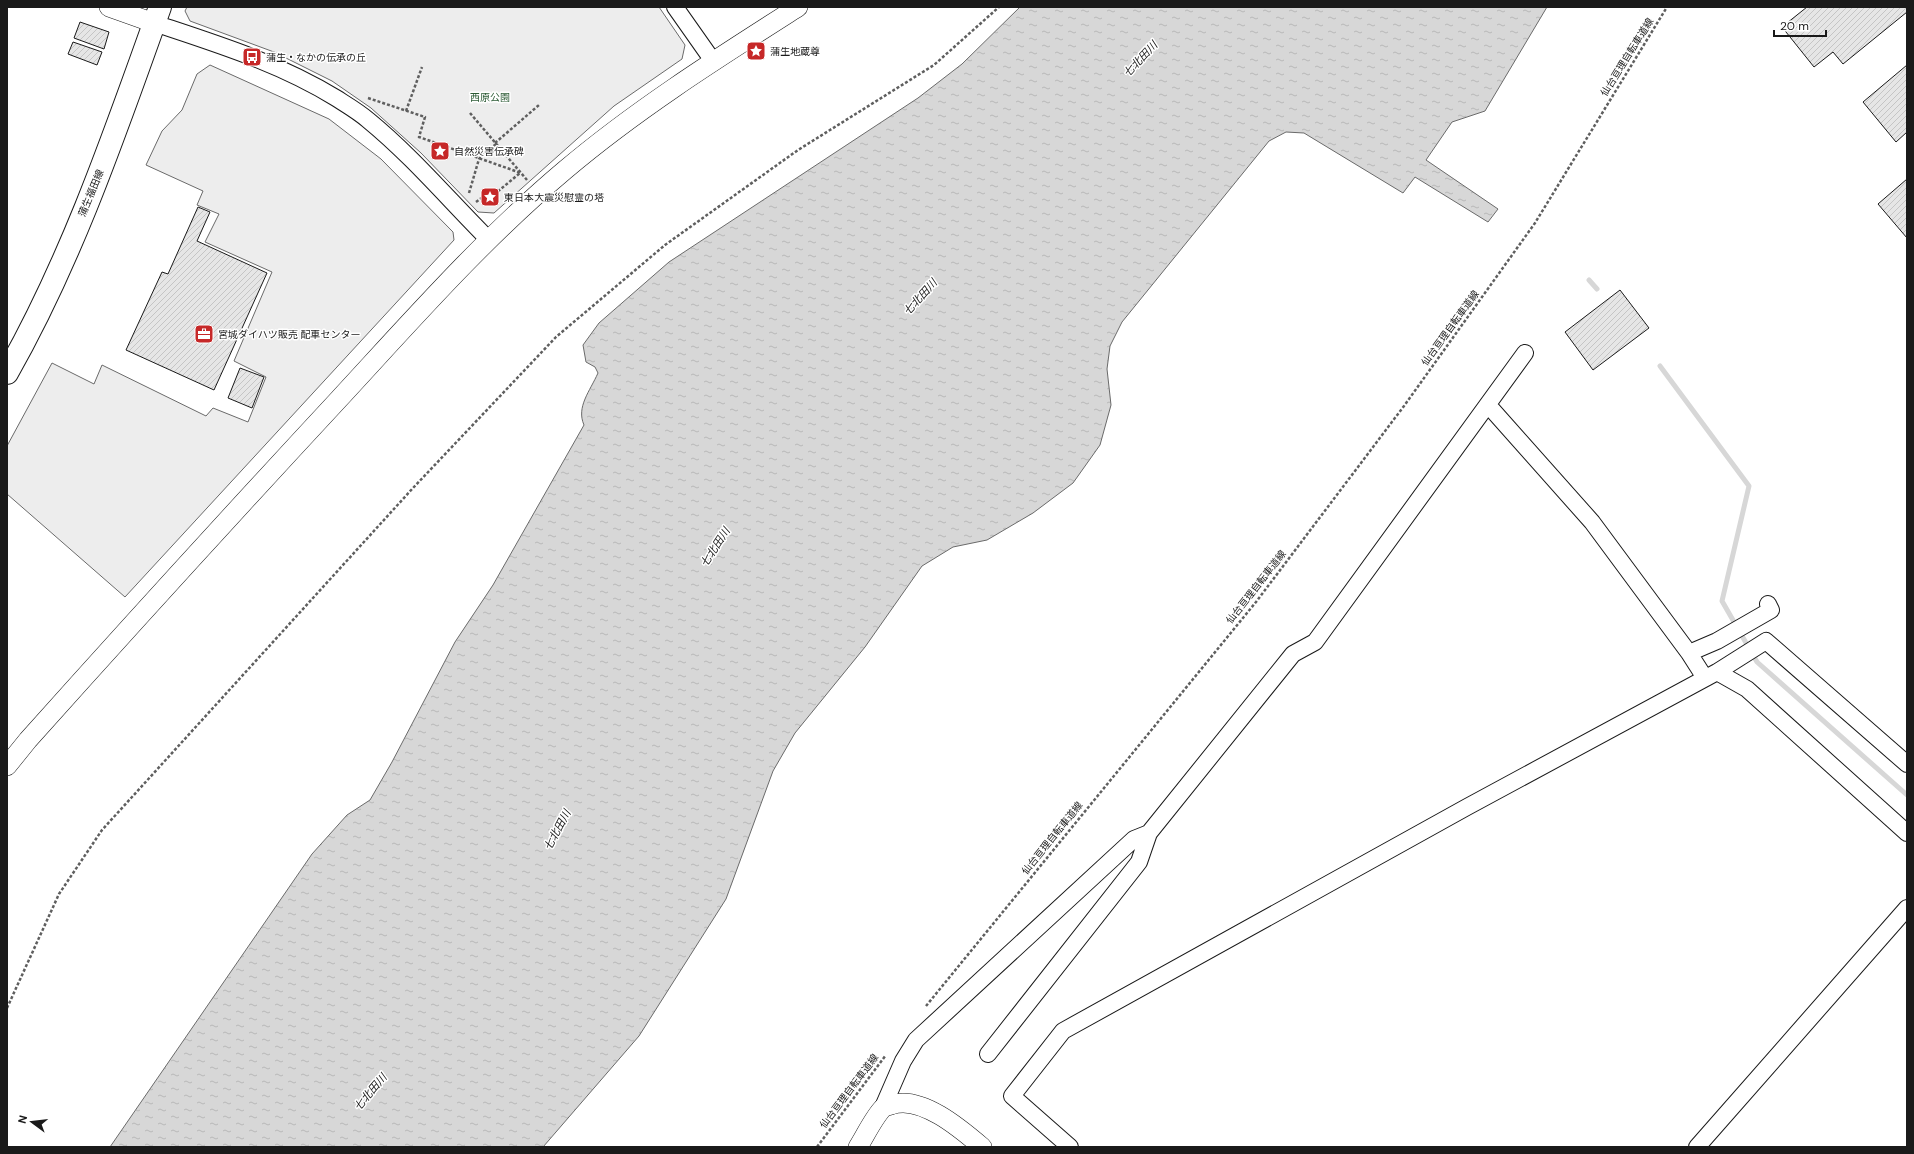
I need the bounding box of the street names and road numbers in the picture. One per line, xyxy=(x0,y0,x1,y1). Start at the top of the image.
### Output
street label: 仙台亘理自転車道線 xyxy=(1598,15,1656,99)
street label: 蒲生福田線 xyxy=(75,167,107,219)
street label: 仙台亘理自転車道線 xyxy=(1418,288,1482,368)
street label: 仙台亘理自転車道線 xyxy=(1223,548,1289,626)
street label: 仙台亘理自転車道線 xyxy=(1019,799,1085,877)
street label: 仙台亘理自転車道線 xyxy=(817,1051,881,1131)

